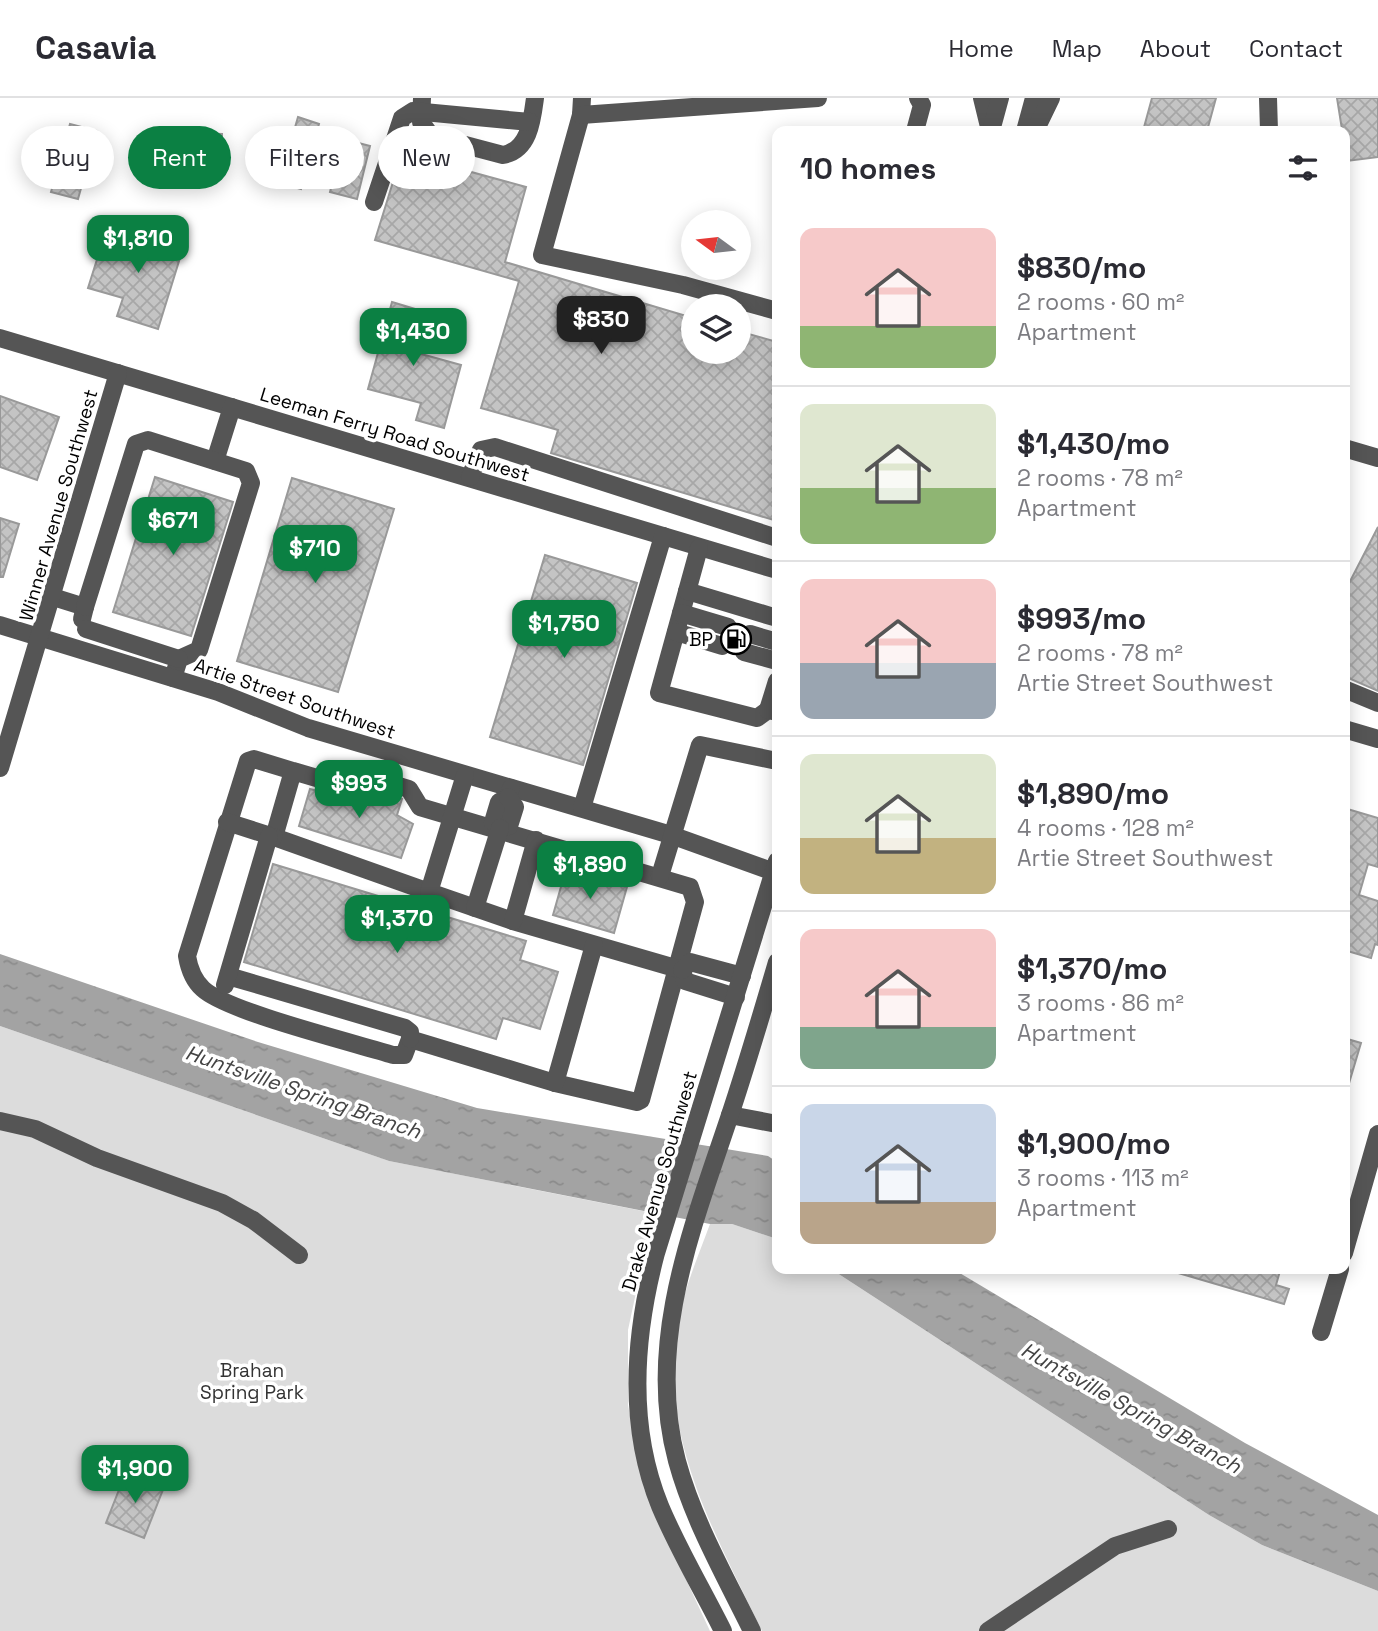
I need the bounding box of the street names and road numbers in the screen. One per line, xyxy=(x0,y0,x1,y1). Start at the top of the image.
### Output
street label: Leeman Ferry Road Southwest xyxy=(257,382,533,487)
street label: Winner Avenue Southwest xyxy=(13,386,104,624)
street label: Artie Street Southwest xyxy=(191,652,399,745)
street label: Drake Avenue Southwest xyxy=(616,1068,703,1294)

